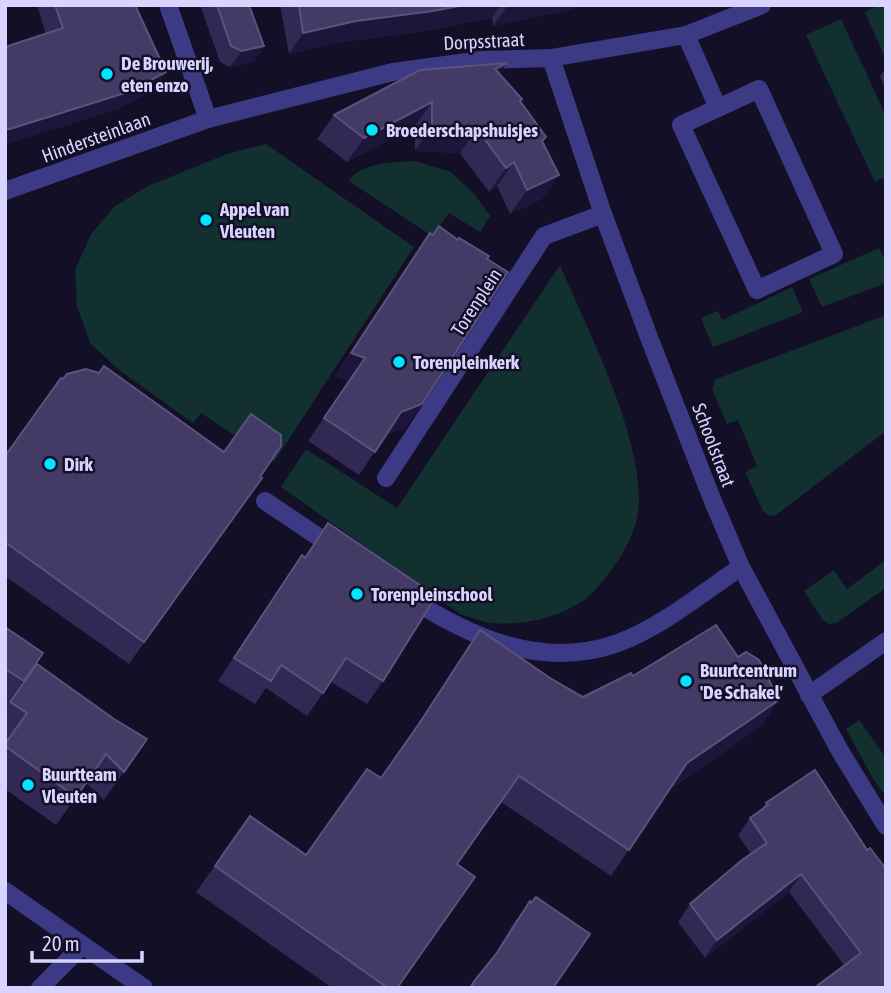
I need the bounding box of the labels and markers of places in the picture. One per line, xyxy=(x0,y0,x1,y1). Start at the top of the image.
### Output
place label: De Brouwerij, eten enzo xyxy=(121,52,214,96)
marker: De Brouwerij, eten enzo xyxy=(99,66,115,82)
place label: Broederschapshuisjes xyxy=(386,119,538,141)
marker: Broederschapshuisjes xyxy=(364,122,380,138)
place label: Appel van Vleuten xyxy=(219,198,289,242)
marker: Appel van Vleuten xyxy=(198,212,214,228)
place label: Torenpleinkerk xyxy=(413,351,520,373)
marker: Torenpleinkerk xyxy=(391,354,407,370)
place label: Dirk xyxy=(64,453,94,475)
marker: Dirk xyxy=(42,456,58,472)
place label: Torenpleinschool xyxy=(371,583,493,605)
marker: Torenpleinschool xyxy=(349,586,365,602)
place label: Buurtcentrum 'De Schakel' xyxy=(700,659,797,703)
marker: Buurtcentrum 'De Schakel' xyxy=(678,673,694,689)
place label: Buurtteam Vleuten xyxy=(41,763,117,807)
marker: Buurtteam Vleuten xyxy=(20,777,36,793)

